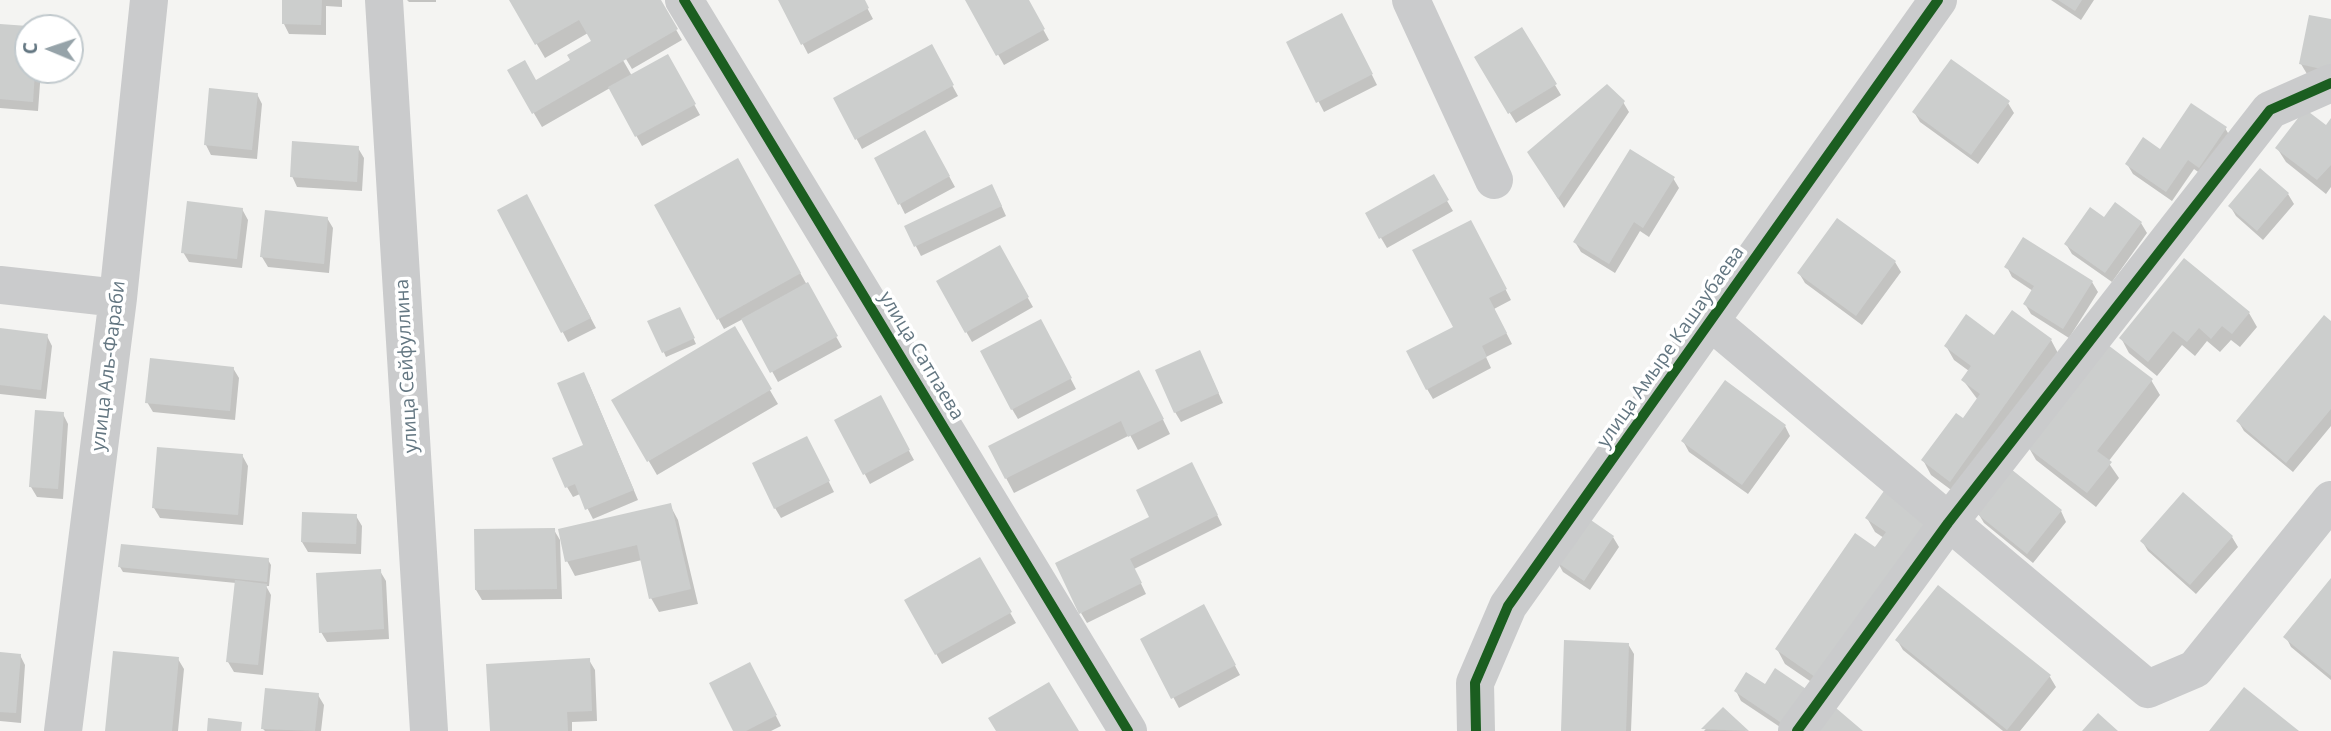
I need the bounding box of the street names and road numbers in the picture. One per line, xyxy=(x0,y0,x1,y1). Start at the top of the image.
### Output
street label: улица Амыре Кашаубаева xyxy=(1593,242,1749,452)
street label: улица Сейфуллина xyxy=(391,278,423,454)
street label: улица Аль-Фараби xyxy=(87,280,131,452)
street label: улица Сатпаева xyxy=(874,288,968,424)

